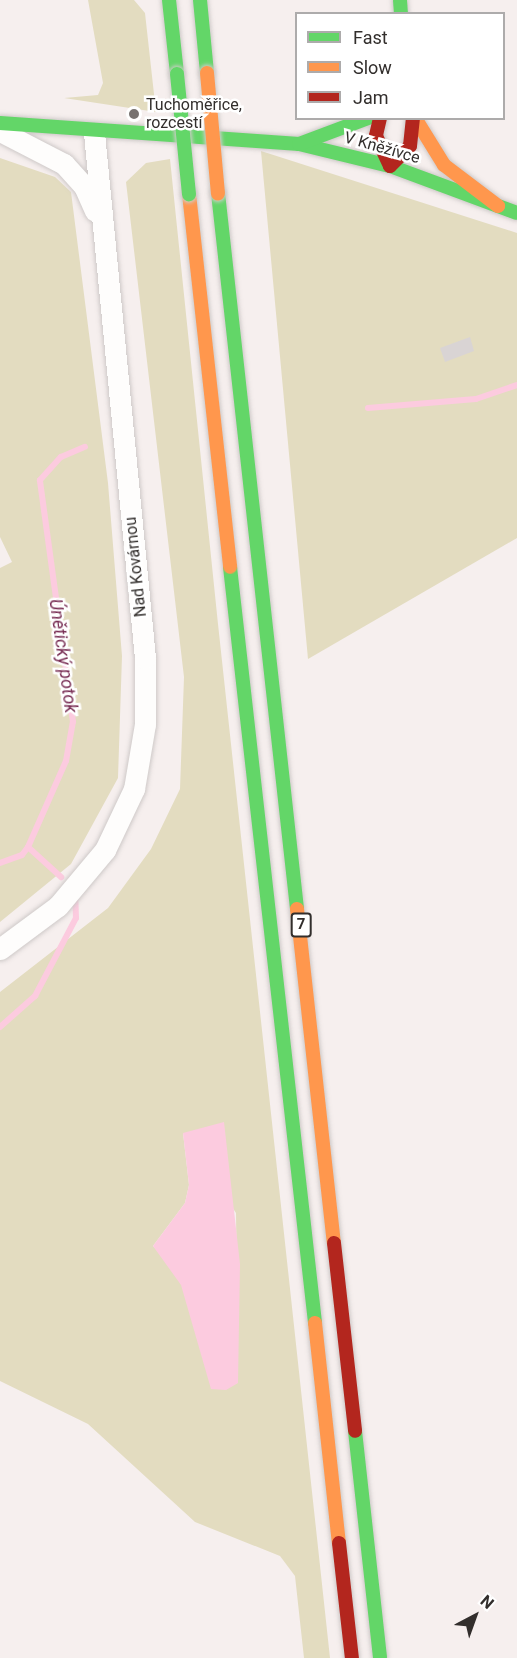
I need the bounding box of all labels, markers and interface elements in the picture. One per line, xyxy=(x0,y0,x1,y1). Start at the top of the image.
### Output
legend xyxy=(295,12,505,120)
text: Fast xyxy=(353,27,388,48)
text: Slow xyxy=(353,57,392,78)
text: Jam xyxy=(353,87,389,108)
place label: Tuchoměřice, rozcestí xyxy=(146,95,242,133)
marker: Tuchoměřice, rozcestí xyxy=(127,107,141,121)
street label: V Kněžívce xyxy=(342,128,422,168)
street label: Nad Kovárnou xyxy=(121,516,151,618)
water label: Únětický potok xyxy=(44,598,82,714)
road number: 7 xyxy=(290,913,312,937)
north arrow xyxy=(445,1586,505,1646)
text: N xyxy=(477,1591,498,1613)

